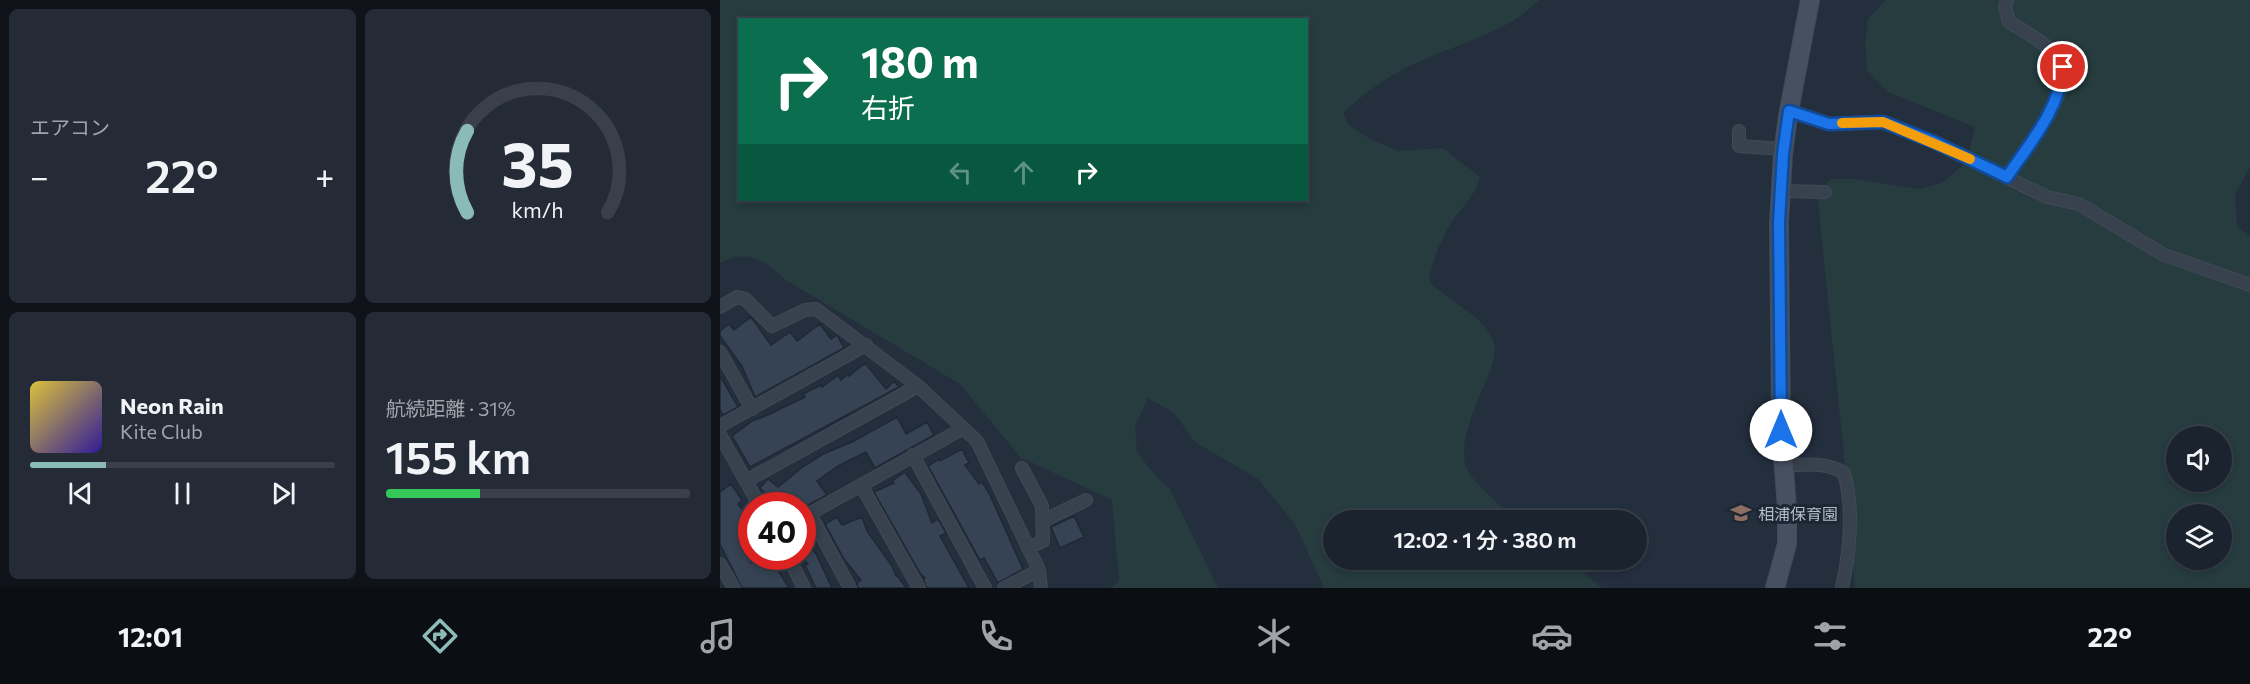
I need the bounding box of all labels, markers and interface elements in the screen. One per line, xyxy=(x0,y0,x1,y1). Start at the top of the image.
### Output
text: 180 m xyxy=(861,35,979,87)
pin xyxy=(2037,41,2088,92)
icon: right xyxy=(762,42,840,120)
icon: arrive xyxy=(2046,50,2079,83)
text: 右折 xyxy=(861,91,915,124)
text: エアコン xyxy=(30,115,110,139)
text: 35 xyxy=(501,124,574,200)
text: 22° xyxy=(145,147,219,202)
text: − xyxy=(30,155,49,196)
text: + xyxy=(315,155,335,196)
icon: left xyxy=(944,156,977,189)
icon: ahead xyxy=(1007,156,1040,189)
icon: right xyxy=(1070,156,1103,189)
text: km/h xyxy=(512,196,564,222)
text: Neon Rain xyxy=(120,392,224,419)
text: 航続距離 · 31% xyxy=(386,396,515,420)
position arrow xyxy=(1749,398,1813,462)
text: Kite Club xyxy=(120,419,203,443)
map controls xyxy=(2166,426,2232,570)
button: sound xyxy=(2166,426,2232,492)
text: 155 km xyxy=(386,428,531,483)
icon: previous xyxy=(64,477,97,510)
icon: pause xyxy=(166,477,199,510)
icon: next xyxy=(267,477,300,510)
speed limit sign: 40 xyxy=(738,492,816,570)
school or university icon: 相浦保育園 xyxy=(1729,501,1753,525)
place label: 相浦保育園 xyxy=(1758,504,1838,523)
button: layers xyxy=(2166,504,2232,570)
text: 12:02 · 1 分 · 380 m xyxy=(1394,526,1576,553)
icon: directions xyxy=(419,615,461,657)
icon: music xyxy=(697,615,739,657)
icon: phone xyxy=(975,615,1017,657)
icon: climate xyxy=(1253,615,1295,657)
icon: car xyxy=(1531,615,1573,657)
icon: filters xyxy=(1809,615,1851,657)
text: 12:01 xyxy=(118,620,183,653)
text: 22° xyxy=(2087,620,2132,653)

